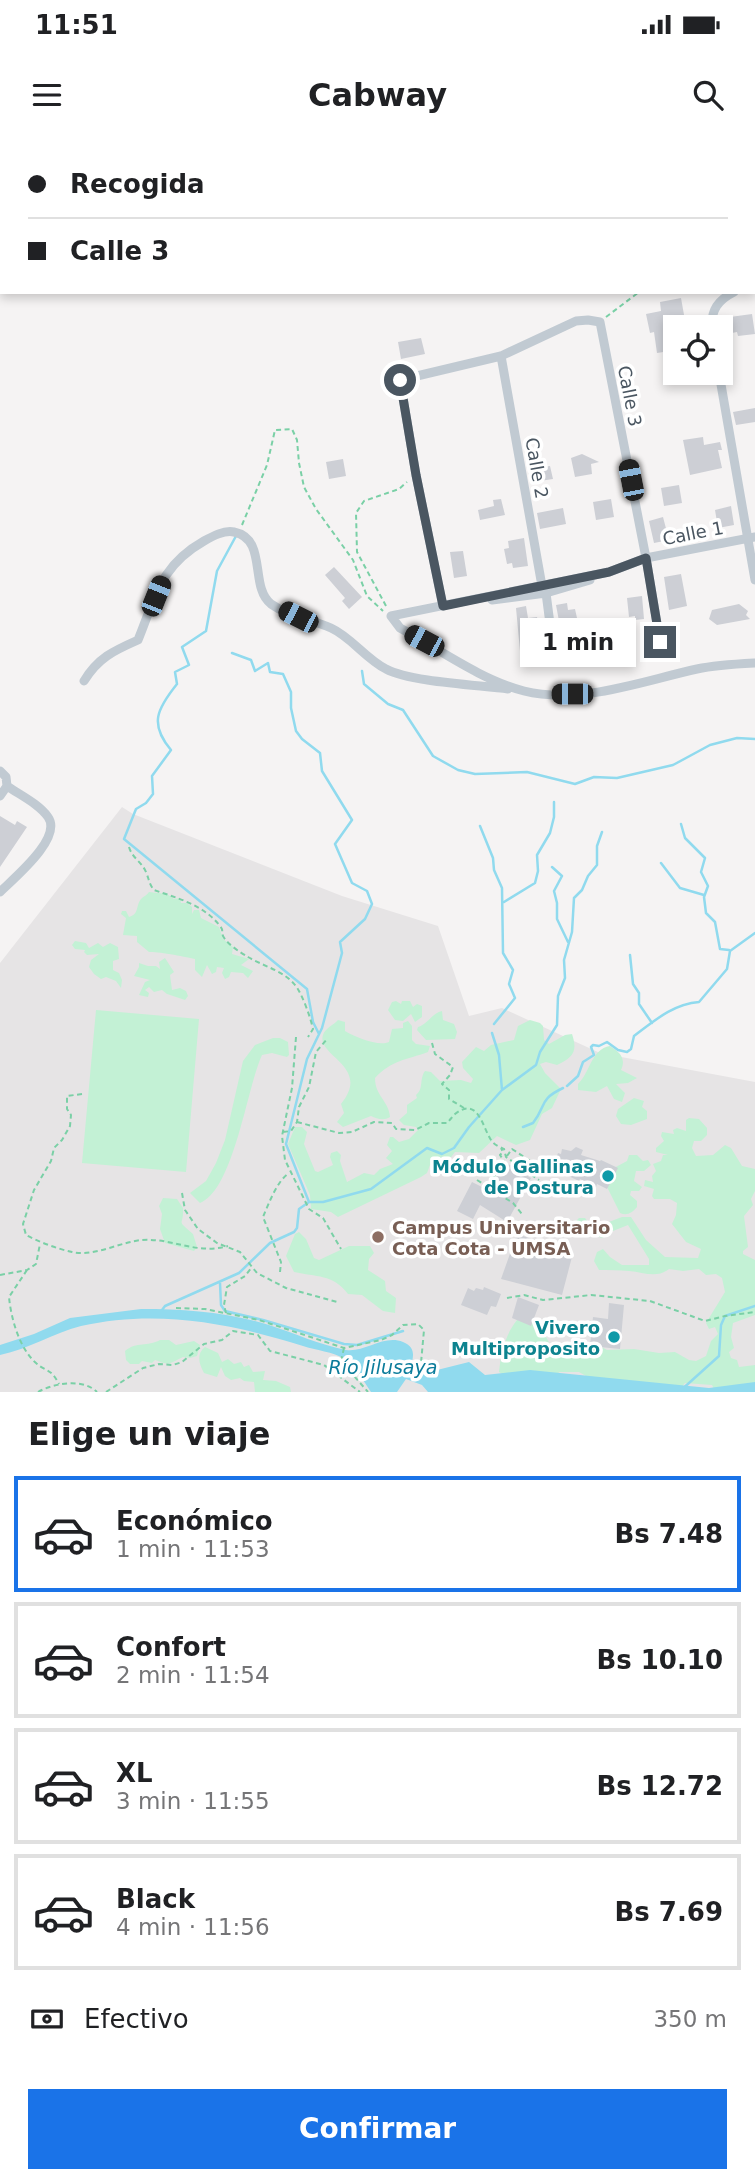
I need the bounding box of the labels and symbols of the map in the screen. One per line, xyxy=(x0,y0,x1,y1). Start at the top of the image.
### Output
route start xyxy=(384,364,416,396)
street label: Calle 3 xyxy=(614,364,646,428)
street label: Calle 2 xyxy=(521,436,553,500)
car xyxy=(617,457,646,503)
street label: Calle 1 xyxy=(661,517,725,549)
car xyxy=(139,573,174,619)
car xyxy=(275,598,322,636)
callout: 1 min xyxy=(520,617,636,666)
car xyxy=(401,622,448,660)
route end xyxy=(644,626,676,658)
car xyxy=(552,684,594,705)
place label: Módulo Gallinas de Postura xyxy=(432,1156,594,1198)
marker: Módulo Gallinas de Postura xyxy=(600,1168,616,1184)
place label: Campus Universitario Cota Cota - UMSA xyxy=(392,1217,610,1259)
marker: Campus Universitario Cota Cota - UMSA xyxy=(370,1229,386,1245)
place label: Vivero Multiproposito xyxy=(451,1317,600,1359)
marker: Vivero Multiproposito xyxy=(606,1329,622,1345)
water label: Río Jilusaya xyxy=(329,1356,437,1378)

